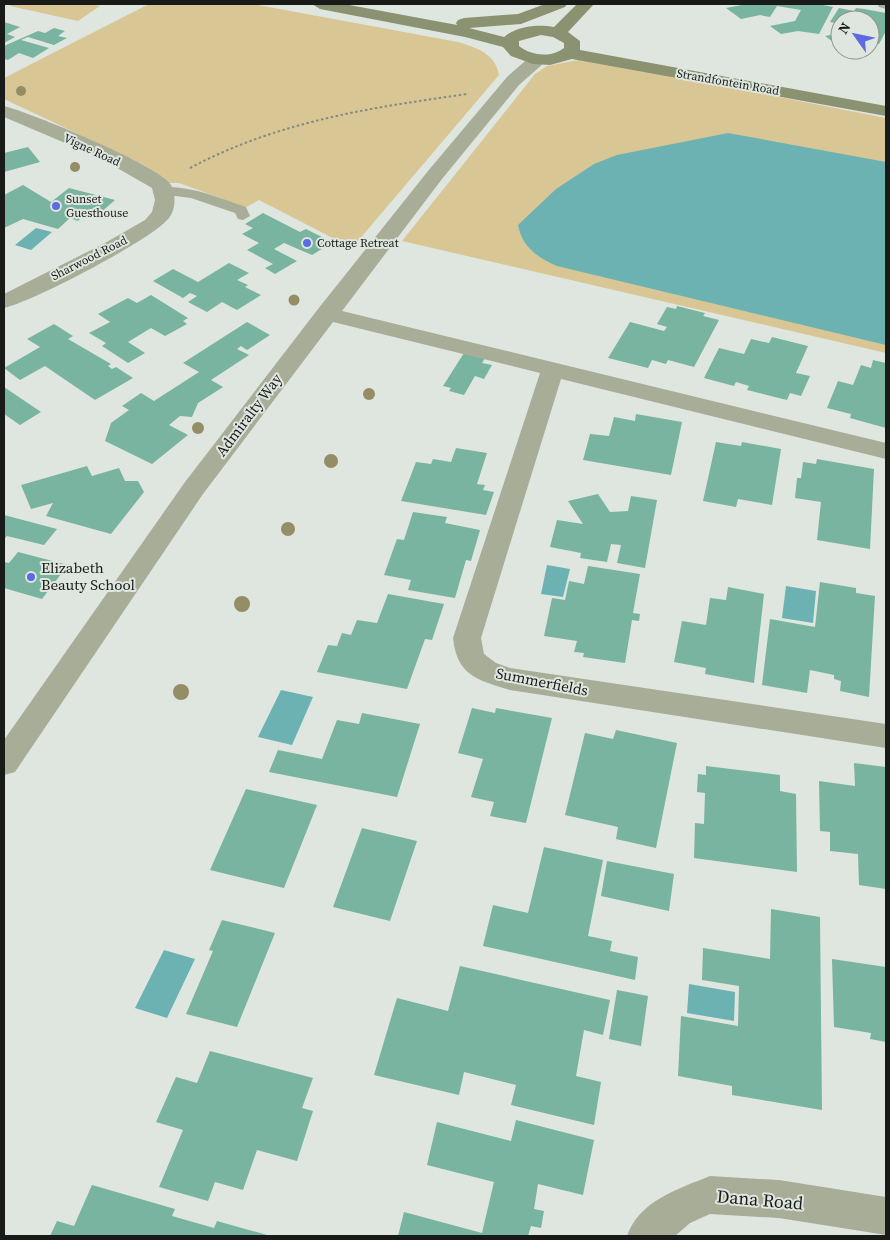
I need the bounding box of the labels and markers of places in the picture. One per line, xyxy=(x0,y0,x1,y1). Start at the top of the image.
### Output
place label: Sunset Guesthouse xyxy=(66,191,128,221)
marker: Sunset Guesthouse xyxy=(50,200,62,212)
place label: Cottage Retreat xyxy=(317,235,399,251)
marker: Cottage Retreat xyxy=(301,237,313,249)
place label: Elizabeth Beauty School xyxy=(41,557,136,595)
marker: Elizabeth Beauty School xyxy=(25,571,37,583)

